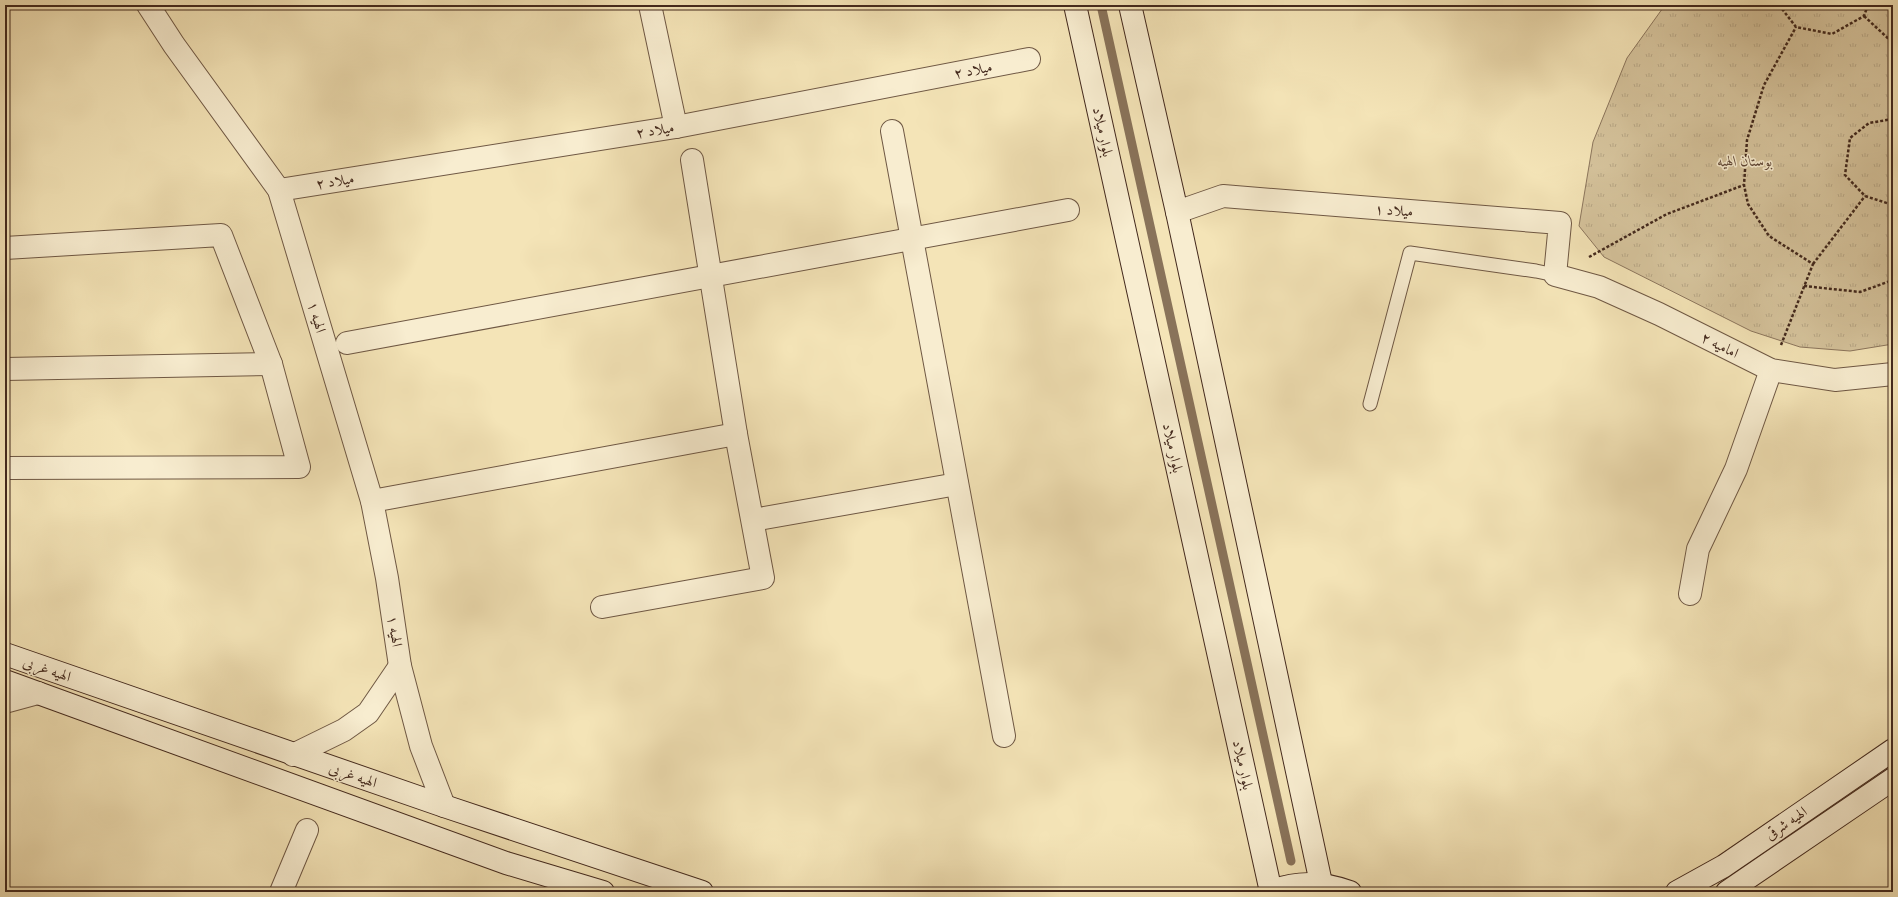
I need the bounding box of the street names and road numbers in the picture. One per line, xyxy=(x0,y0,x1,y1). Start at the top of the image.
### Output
street label: میلاد ۲ xyxy=(952,57,994,83)
street label: بلوار میلاد xyxy=(1088,105,1117,159)
street label: میلاد ۲ xyxy=(635,118,676,143)
street label: میلاد ۲ xyxy=(315,169,356,194)
street label: میلاد ۱ xyxy=(1374,200,1414,221)
street label: الهیه ۱ xyxy=(303,299,330,335)
street label: امامیه ۲ xyxy=(1698,328,1742,363)
street label: بلوار میلاد xyxy=(1158,421,1187,475)
street label: الهیه ۱ xyxy=(383,614,406,648)
street label: الهیه غربی xyxy=(20,652,73,687)
street label: بلوار میلاد xyxy=(1228,738,1257,792)
street label: الهیه غربی xyxy=(326,758,379,793)
street label: الهیه شرقی xyxy=(1762,802,1811,844)

